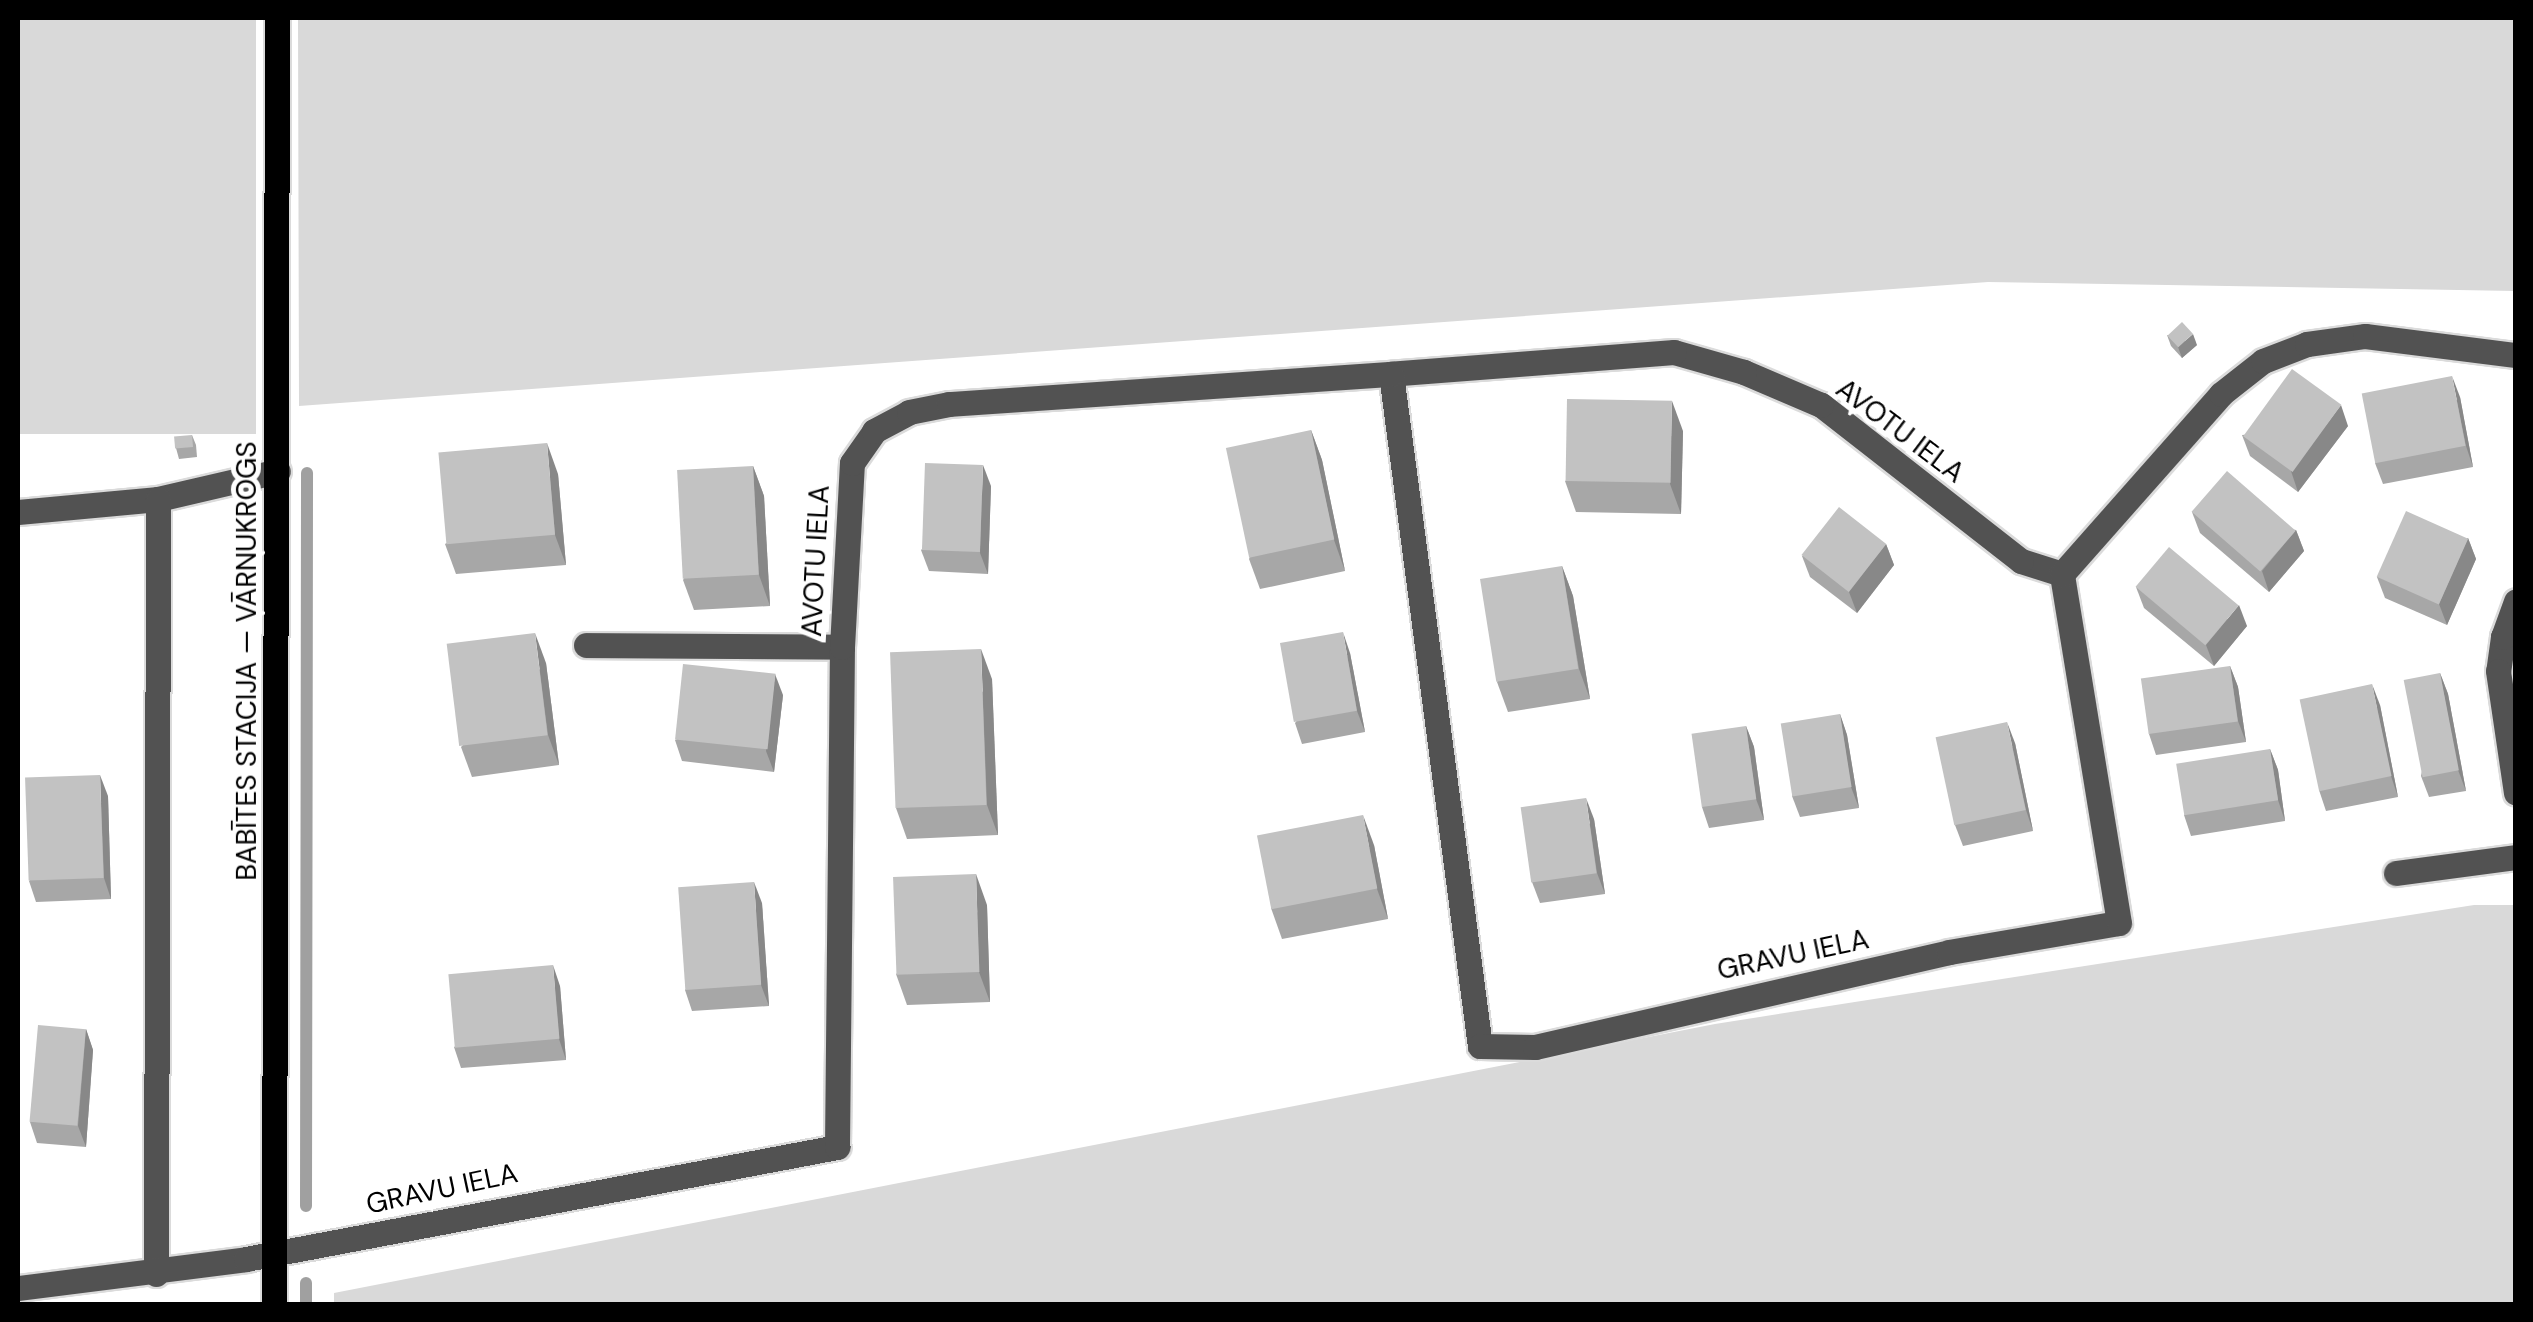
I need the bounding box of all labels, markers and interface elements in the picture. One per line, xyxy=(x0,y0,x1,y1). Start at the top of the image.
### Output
street label: AVOTU IELA xyxy=(1829,372,1971,490)
street label: BABĪTES STACIJA — VĀRNUKROGS xyxy=(230,441,264,881)
street label: AVOTU IELA xyxy=(795,484,837,638)
street label: GRAVU IELA xyxy=(1714,923,1872,987)
street label: GRAVU IELA xyxy=(363,1157,521,1221)

